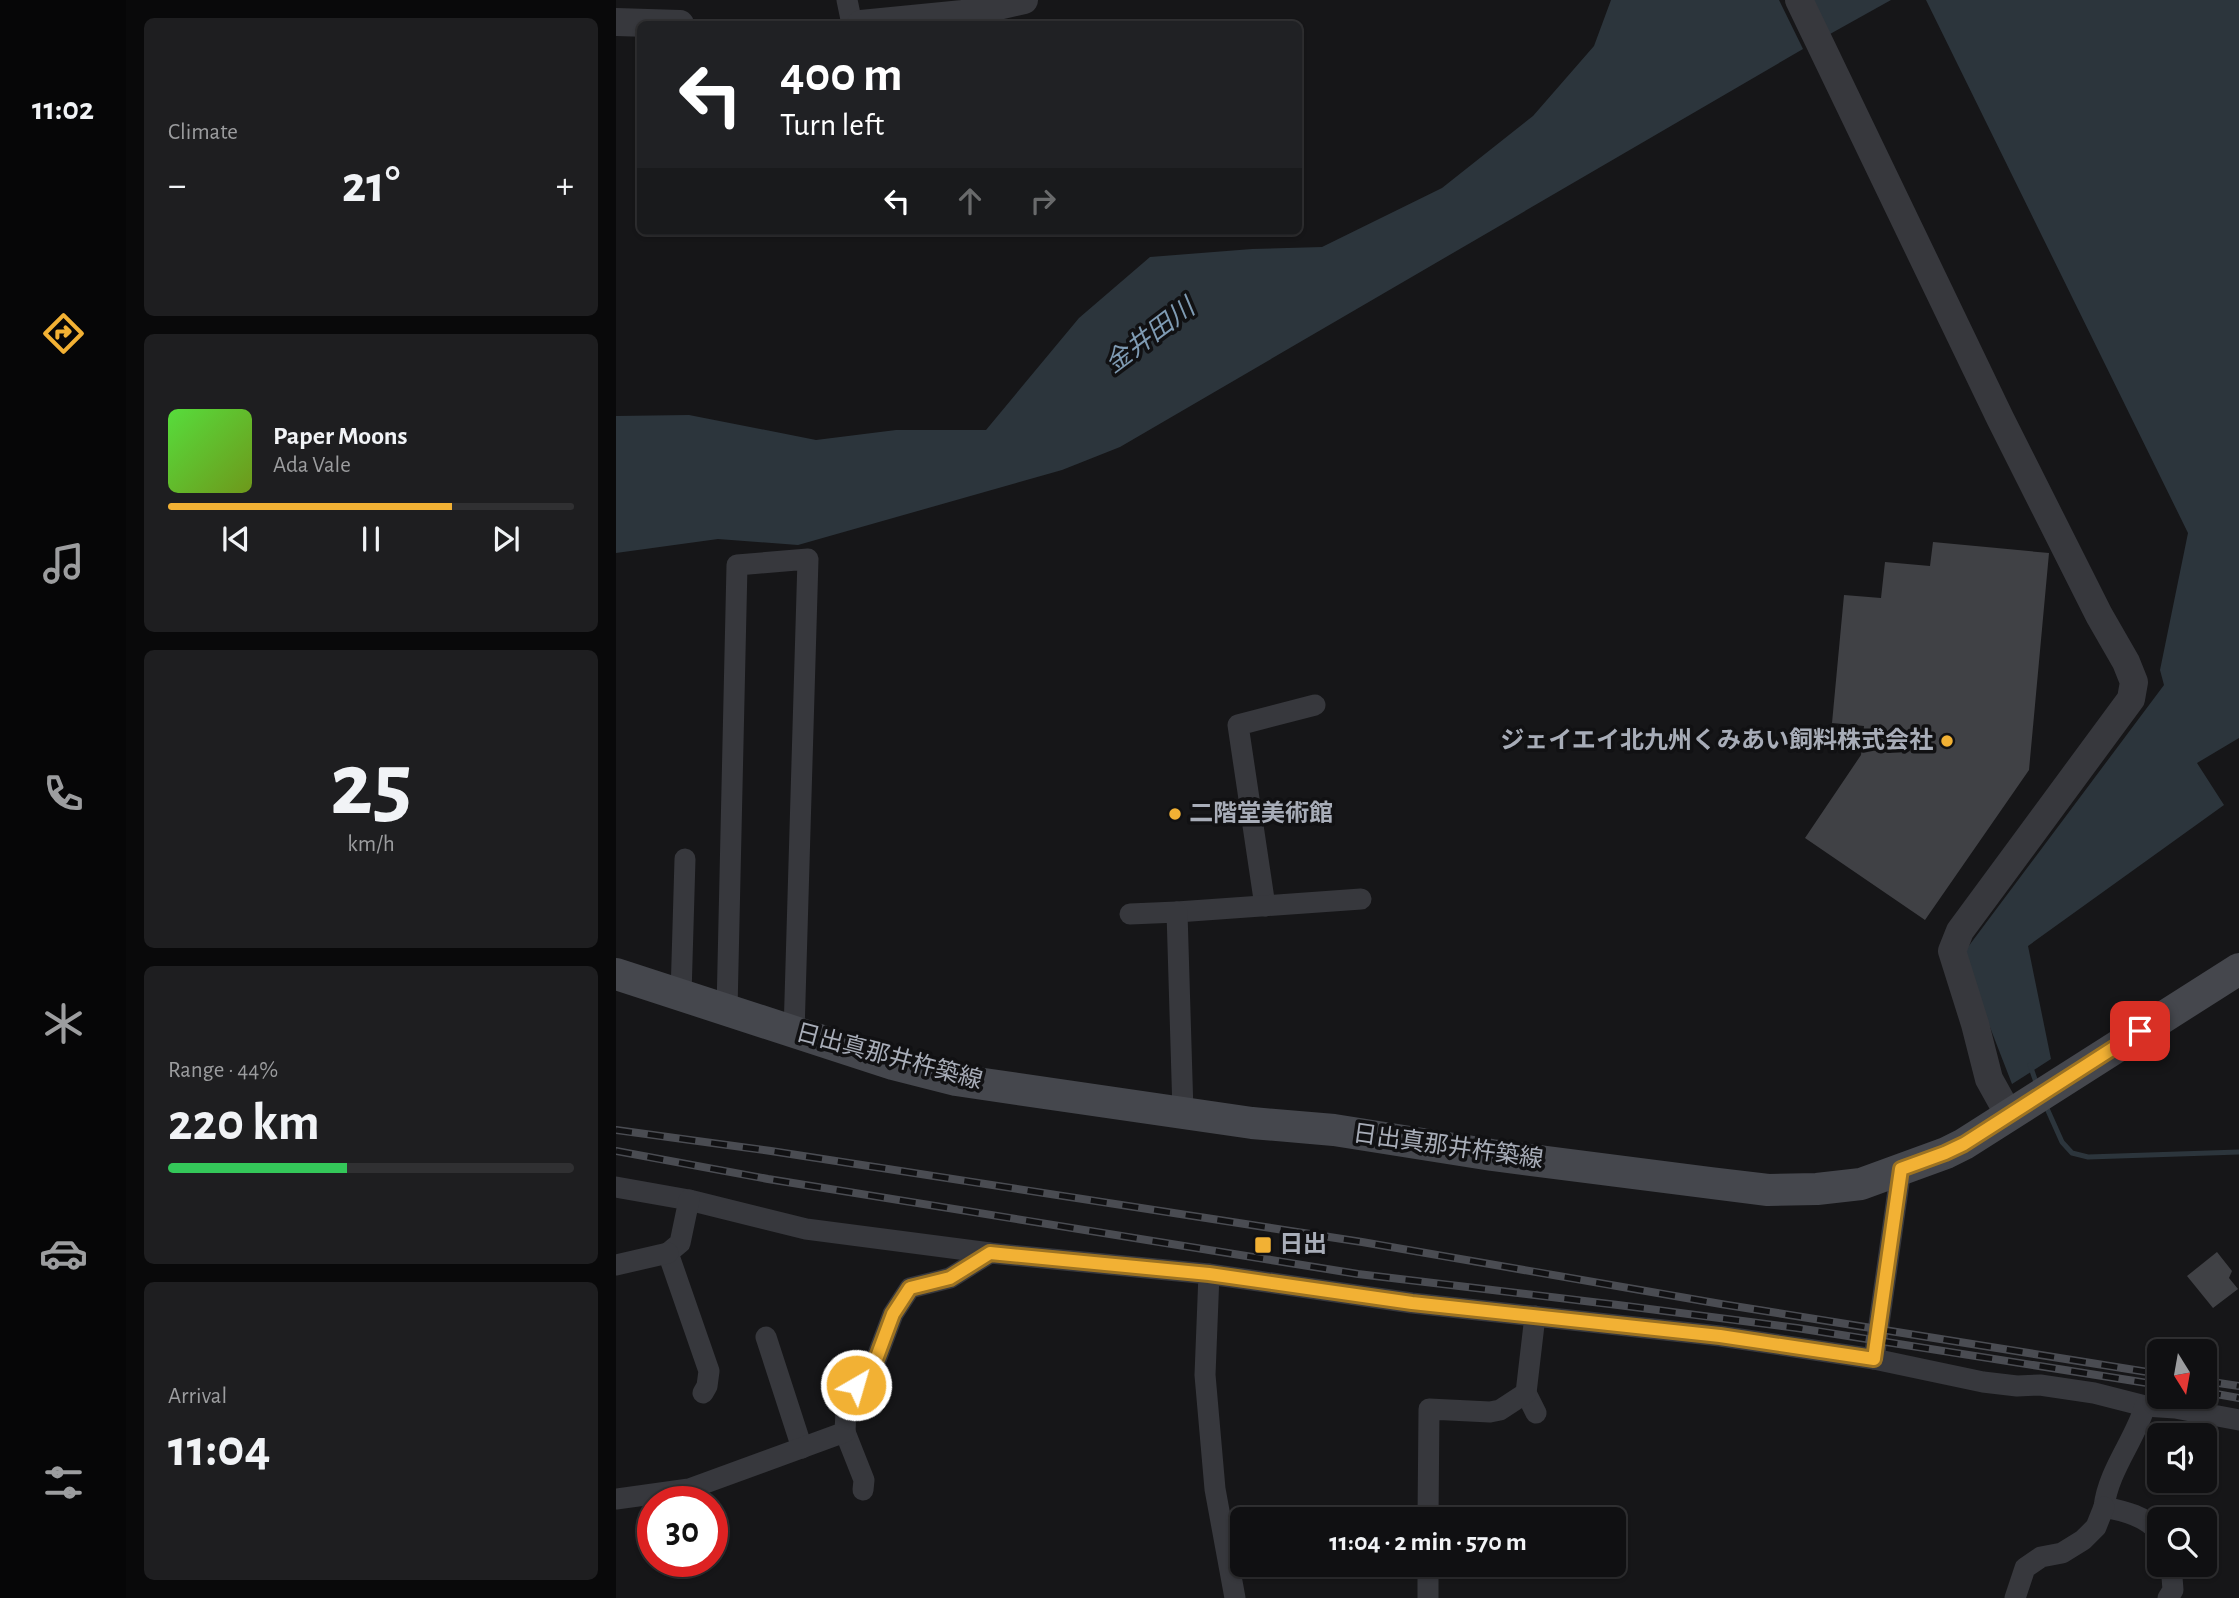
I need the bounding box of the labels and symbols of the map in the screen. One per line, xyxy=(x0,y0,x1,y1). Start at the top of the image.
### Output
water label: 金井田川 xyxy=(1100,292,1202,378)
place label: ジェイエイ北九州くみあい飼料株式会社 xyxy=(1500,727,1933,753)
marker: ジェイエイ北九州くみあい飼料株式会社 xyxy=(1939,733,1955,749)
place label: 二階堂美術館 xyxy=(1189,800,1333,826)
marker: 二階堂美術館 xyxy=(1167,806,1183,822)
pin xyxy=(2110,1001,2170,1061)
street label: 日出真那井杵築線 xyxy=(793,1019,985,1093)
street label: 日出真那井杵築線 xyxy=(1351,1120,1545,1172)
place label: 日出 xyxy=(1279,1231,1327,1257)
marker: 日出 xyxy=(1253,1235,1273,1255)
north arrow xyxy=(2147,1339,2217,1409)
position arrow xyxy=(819,1348,893,1422)
speed limit sign: 30 xyxy=(637,1486,728,1577)

